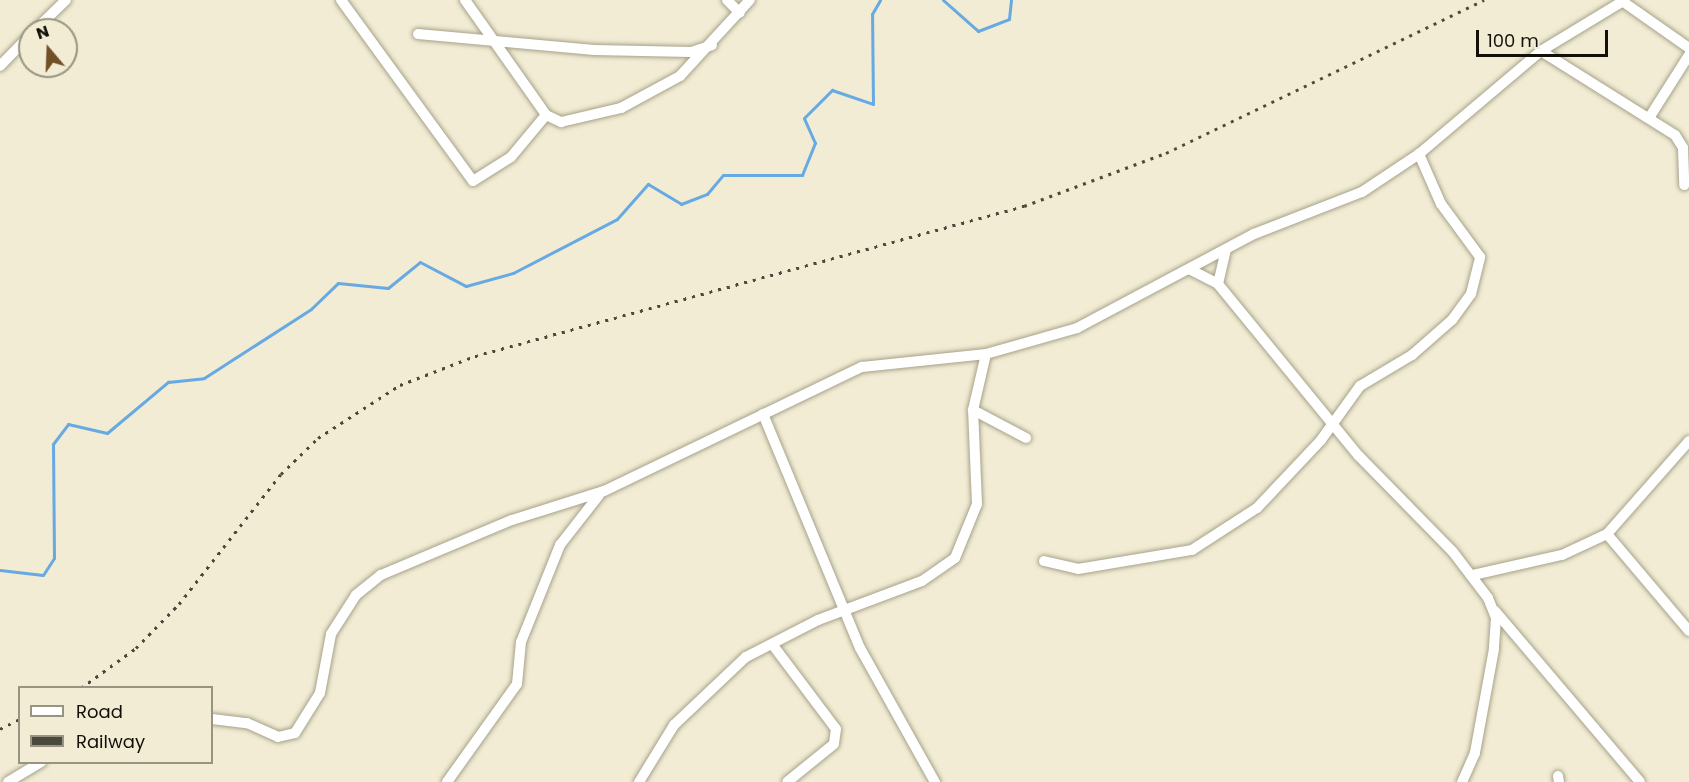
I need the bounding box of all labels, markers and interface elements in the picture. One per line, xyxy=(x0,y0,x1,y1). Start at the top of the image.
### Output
north arrow xyxy=(18,18,78,78)
scale bar xyxy=(1479,18,1611,56)
text: N xyxy=(33,20,52,45)
text: 100 m xyxy=(1487,28,1539,53)
legend xyxy=(18,686,213,764)
text: Road xyxy=(76,699,123,724)
text: Railway xyxy=(76,729,145,754)

